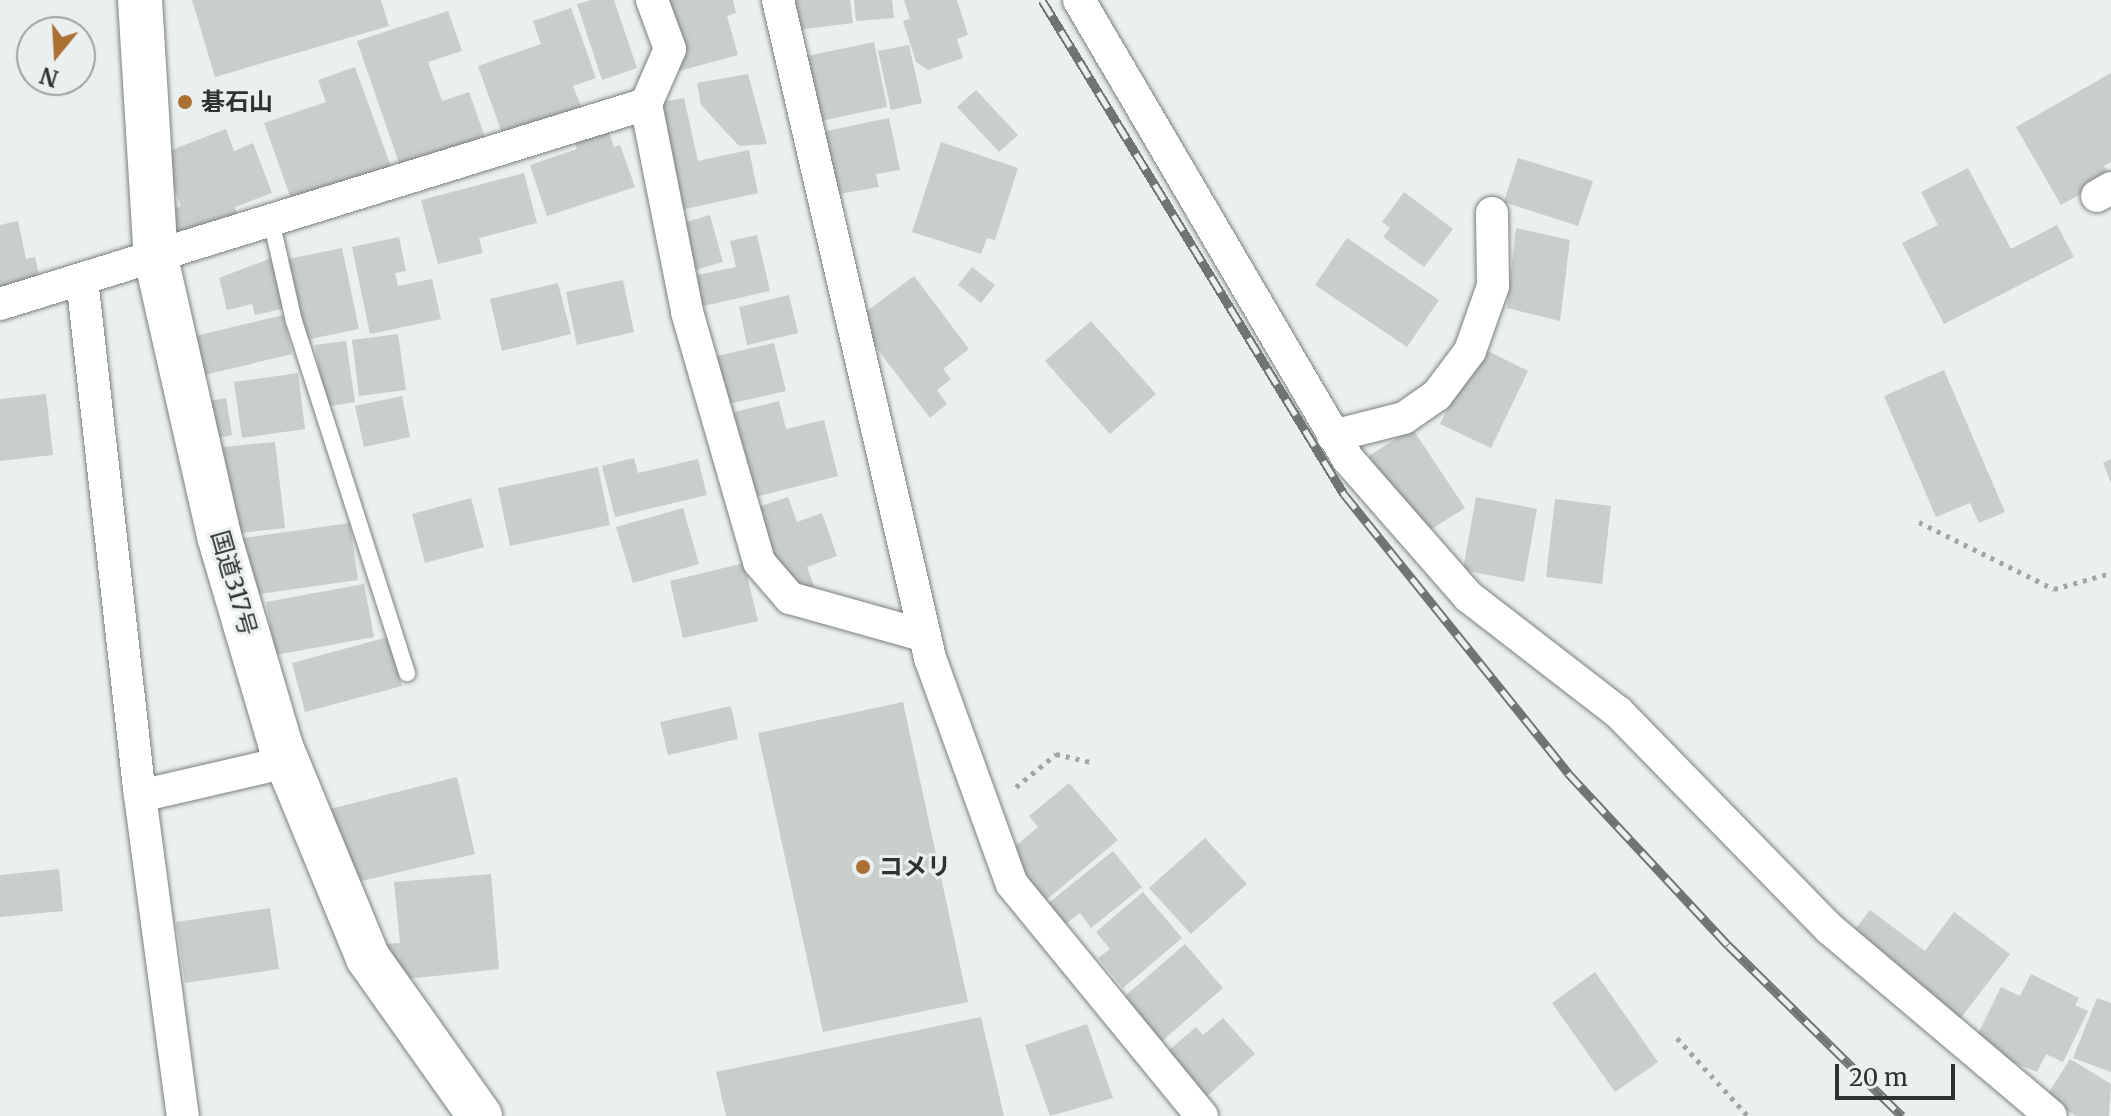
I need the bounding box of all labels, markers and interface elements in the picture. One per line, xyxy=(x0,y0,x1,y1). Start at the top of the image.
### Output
north arrow xyxy=(16,16,96,96)
text: N xyxy=(37,61,62,93)
place label: 碁石山 xyxy=(201,88,273,116)
marker: 碁石山 xyxy=(176,93,194,111)
street label: 国道317号 xyxy=(205,527,263,639)
place label: コメリ xyxy=(879,853,951,881)
marker: コメリ xyxy=(854,858,872,876)
scale bar xyxy=(1839,1048,1959,1098)
text: 20 m xyxy=(1849,1062,1908,1093)

